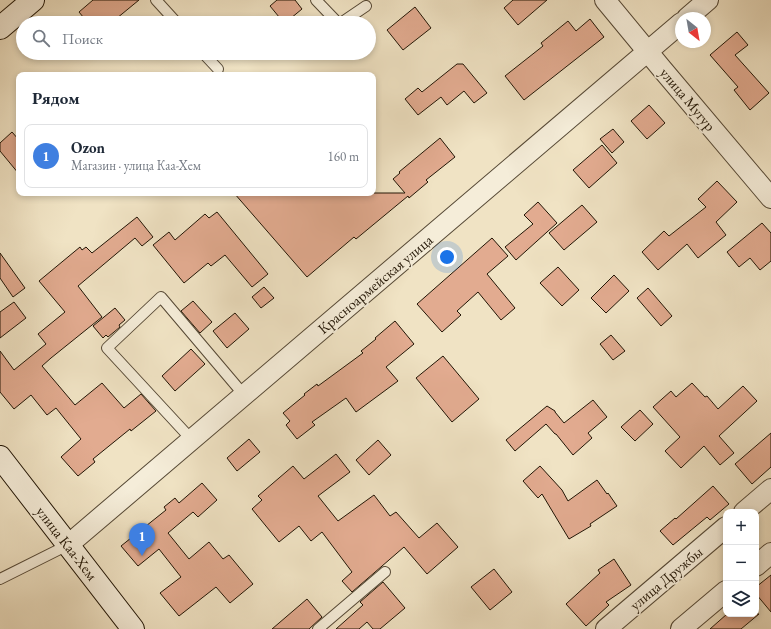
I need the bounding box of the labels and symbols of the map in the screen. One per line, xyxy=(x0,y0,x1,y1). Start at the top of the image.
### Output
north arrow xyxy=(675,12,711,48)
street label: улица Мугур xyxy=(656,63,720,135)
street label: Красноармейская улица xyxy=(314,230,436,338)
your location xyxy=(437,247,457,267)
street label: улица Каа-Хем xyxy=(32,502,102,584)
pin: 1 xyxy=(129,523,155,556)
street label: улица Дружбы xyxy=(626,542,706,614)

